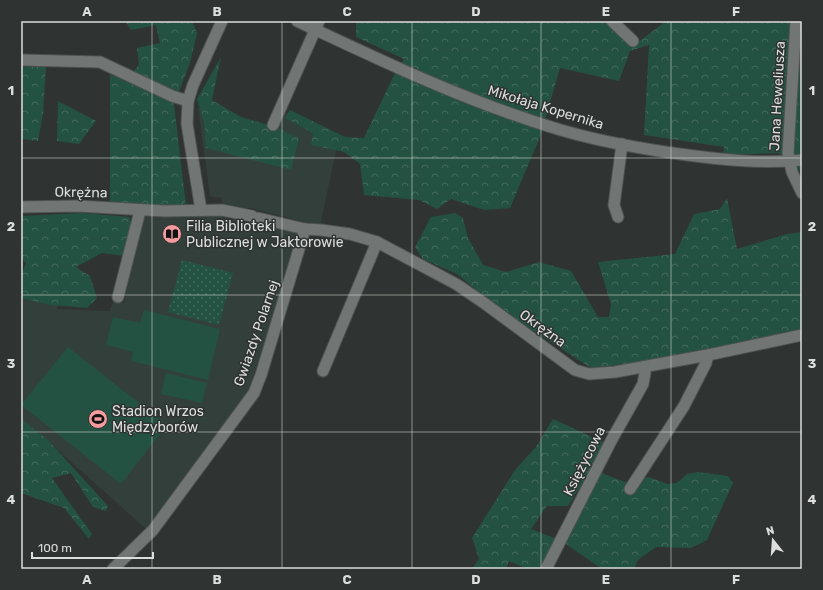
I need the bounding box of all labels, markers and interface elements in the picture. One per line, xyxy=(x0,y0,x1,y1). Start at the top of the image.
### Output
text: A xyxy=(82,4,92,19)
text: B xyxy=(212,4,222,19)
text: C xyxy=(342,4,352,19)
text: D xyxy=(471,4,481,19)
text: E xyxy=(602,4,610,19)
text: F xyxy=(732,4,740,19)
street label: Jana Heweliusza xyxy=(766,41,789,151)
street label: Mikołaja Kopernika xyxy=(486,82,606,133)
text: 1 xyxy=(8,83,14,98)
text: 1 xyxy=(809,83,815,98)
street label: Okrężna xyxy=(54,184,108,201)
place label: Filia Biblioteki Publicznej w Jaktorowie xyxy=(186,218,344,251)
text: 2 xyxy=(7,219,15,234)
text: 2 xyxy=(808,219,816,234)
library icon: Filia Biblioteki Publicznej w Jaktorowie xyxy=(161,223,183,245)
street label: Gwiazdy Polarnej xyxy=(230,278,283,389)
street label: Okrężna xyxy=(516,306,569,351)
text: 3 xyxy=(7,356,16,371)
text: 3 xyxy=(808,356,817,371)
place label: Stadion Wrzos Międzyborów xyxy=(112,403,204,436)
sports icon: Stadion Wrzos Międzyborów xyxy=(87,408,109,430)
street label: Księżycowa xyxy=(560,424,609,499)
text: 4 xyxy=(7,492,16,507)
text: 4 xyxy=(808,492,817,507)
north arrow xyxy=(753,520,793,560)
text: N xyxy=(765,524,776,538)
scale bar xyxy=(32,534,153,560)
text: 100 m xyxy=(38,541,72,555)
text: A xyxy=(82,572,92,587)
text: B xyxy=(212,572,222,587)
text: C xyxy=(342,572,352,587)
text: D xyxy=(471,572,481,587)
text: E xyxy=(602,572,610,587)
text: F xyxy=(732,572,740,587)

